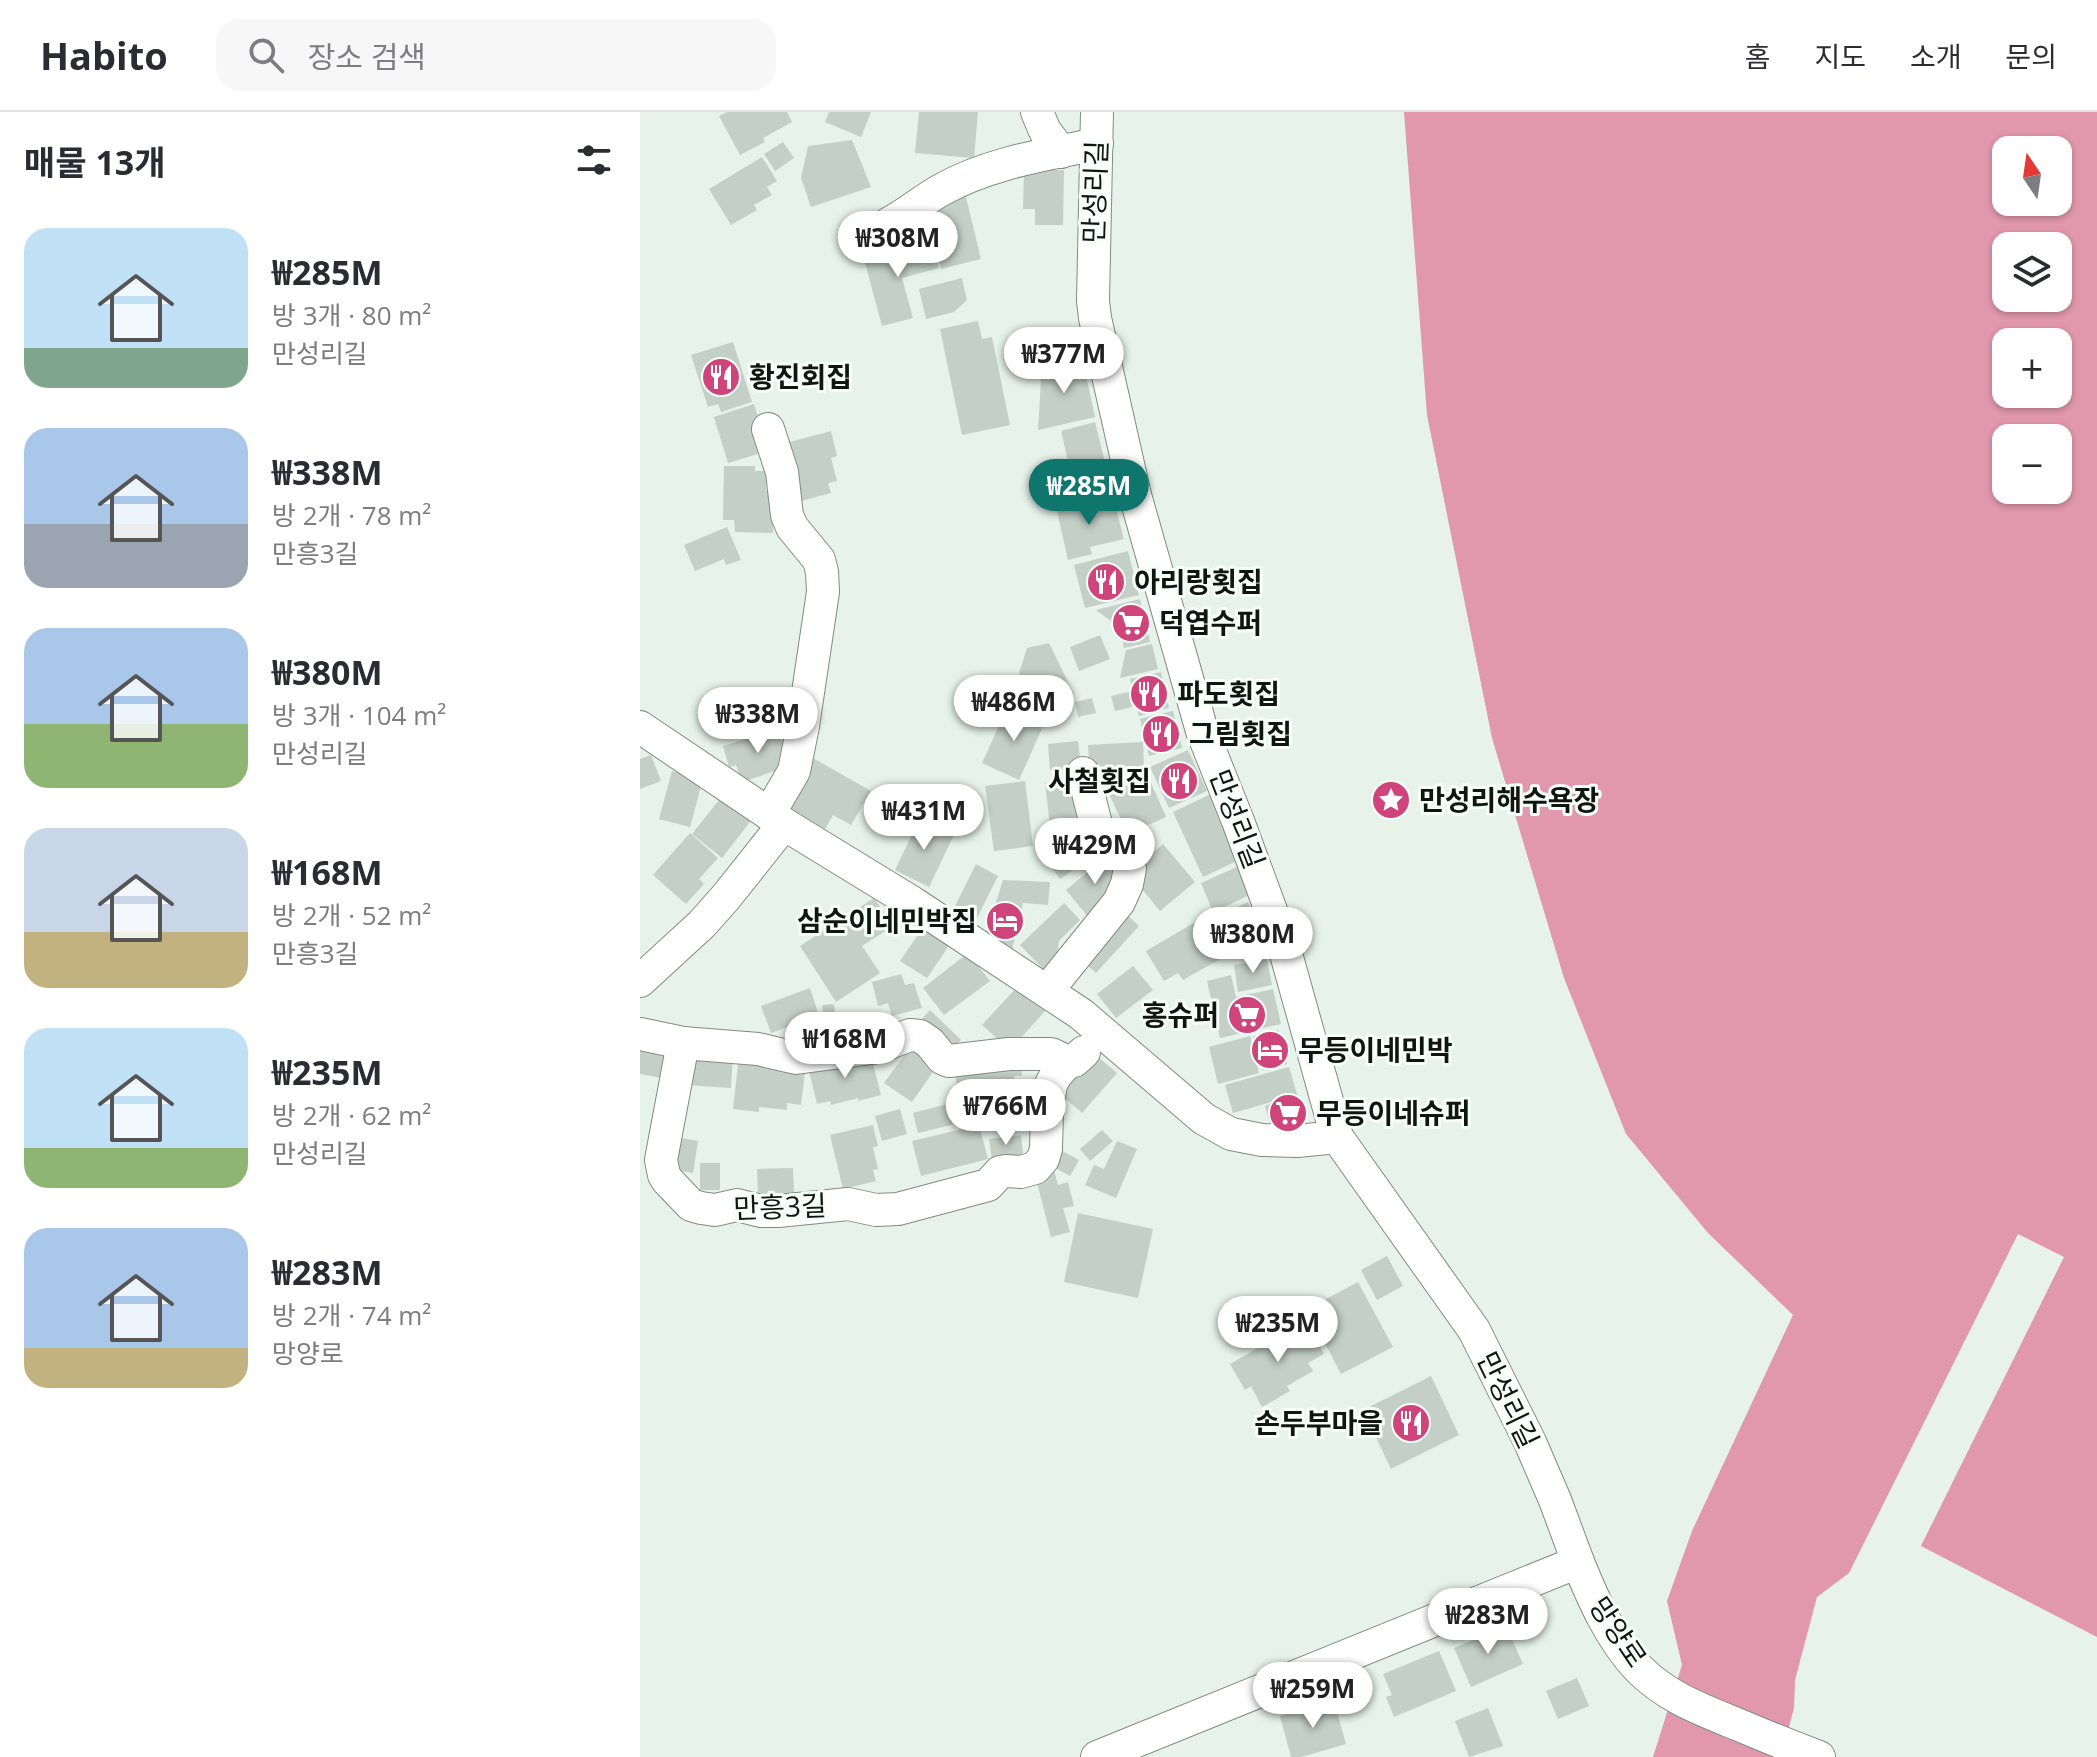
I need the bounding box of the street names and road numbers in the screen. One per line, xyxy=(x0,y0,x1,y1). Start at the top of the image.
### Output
street label: 만성리길 xyxy=(1073,140,1115,244)
street label: 만성리길 xyxy=(1202,764,1274,874)
street label: 만흥3길 xyxy=(733,1185,827,1227)
street label: 만성리길 xyxy=(1469,1345,1549,1454)
street label: 망양로 xyxy=(1581,1589,1656,1674)

